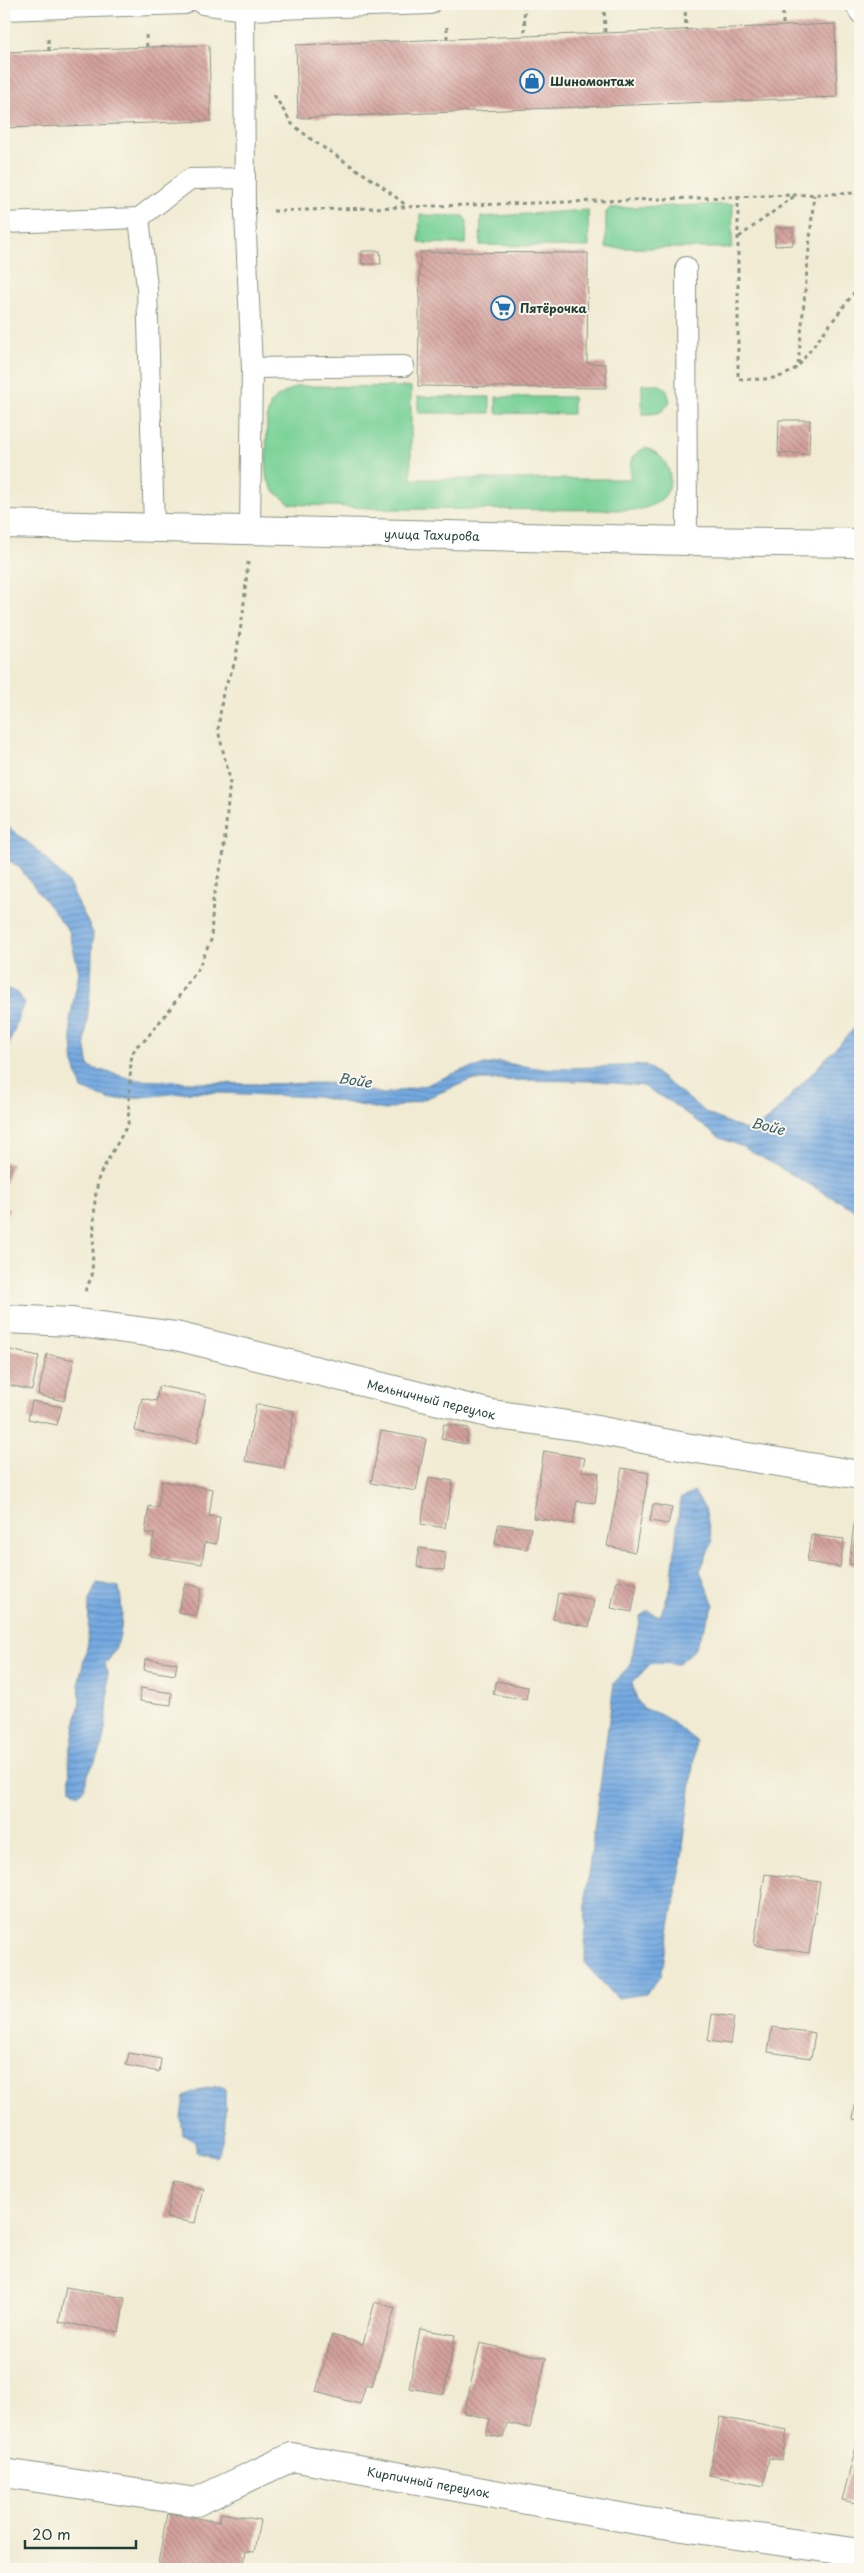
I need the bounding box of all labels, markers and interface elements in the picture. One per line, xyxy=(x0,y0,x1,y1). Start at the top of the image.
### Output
shop icon: Шиномонтаж xyxy=(519,68,545,94)
place label: Шиномонтаж xyxy=(550,72,635,90)
supermarket icon: Пятёрочка xyxy=(490,295,516,321)
place label: Пятёрочка xyxy=(520,299,587,317)
street label: улица Тахирова xyxy=(384,524,480,545)
water label: Войе xyxy=(337,1067,374,1093)
water label: Войе xyxy=(749,1112,788,1140)
street label: Мельничный переулок xyxy=(365,1374,498,1424)
street label: Кирпичный переулок xyxy=(366,2462,492,2502)
scale bar xyxy=(25,2518,136,2550)
text: 20 m xyxy=(32,2522,71,2545)

